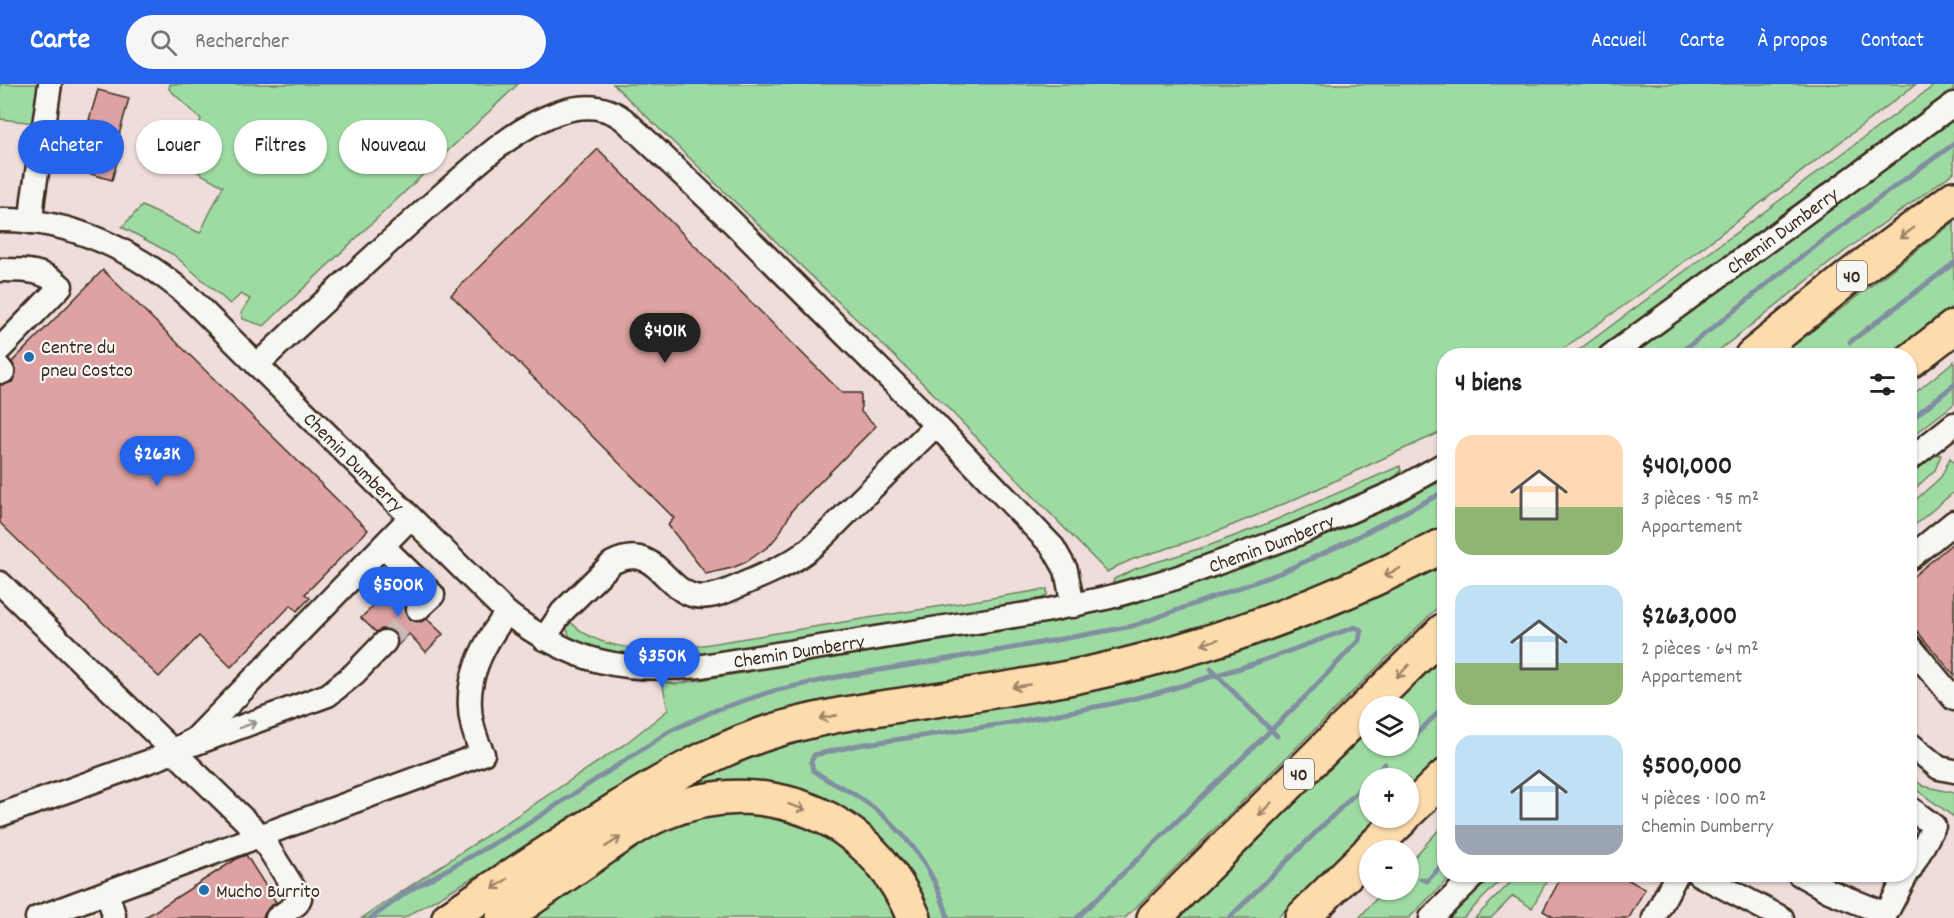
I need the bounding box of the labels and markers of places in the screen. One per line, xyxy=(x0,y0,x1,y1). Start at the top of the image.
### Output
pin: $401K xyxy=(623,313,707,364)
place label: Centre du pneu Costco xyxy=(41,335,133,386)
marker: Centre du pneu Costco xyxy=(22,350,36,364)
pin: $263K xyxy=(115,436,199,487)
pin: $500K xyxy=(356,567,440,618)
pin: $350K xyxy=(620,638,704,689)
place label: Mucho Burrito xyxy=(216,879,320,907)
marker: Mucho Burrito xyxy=(197,883,211,897)

